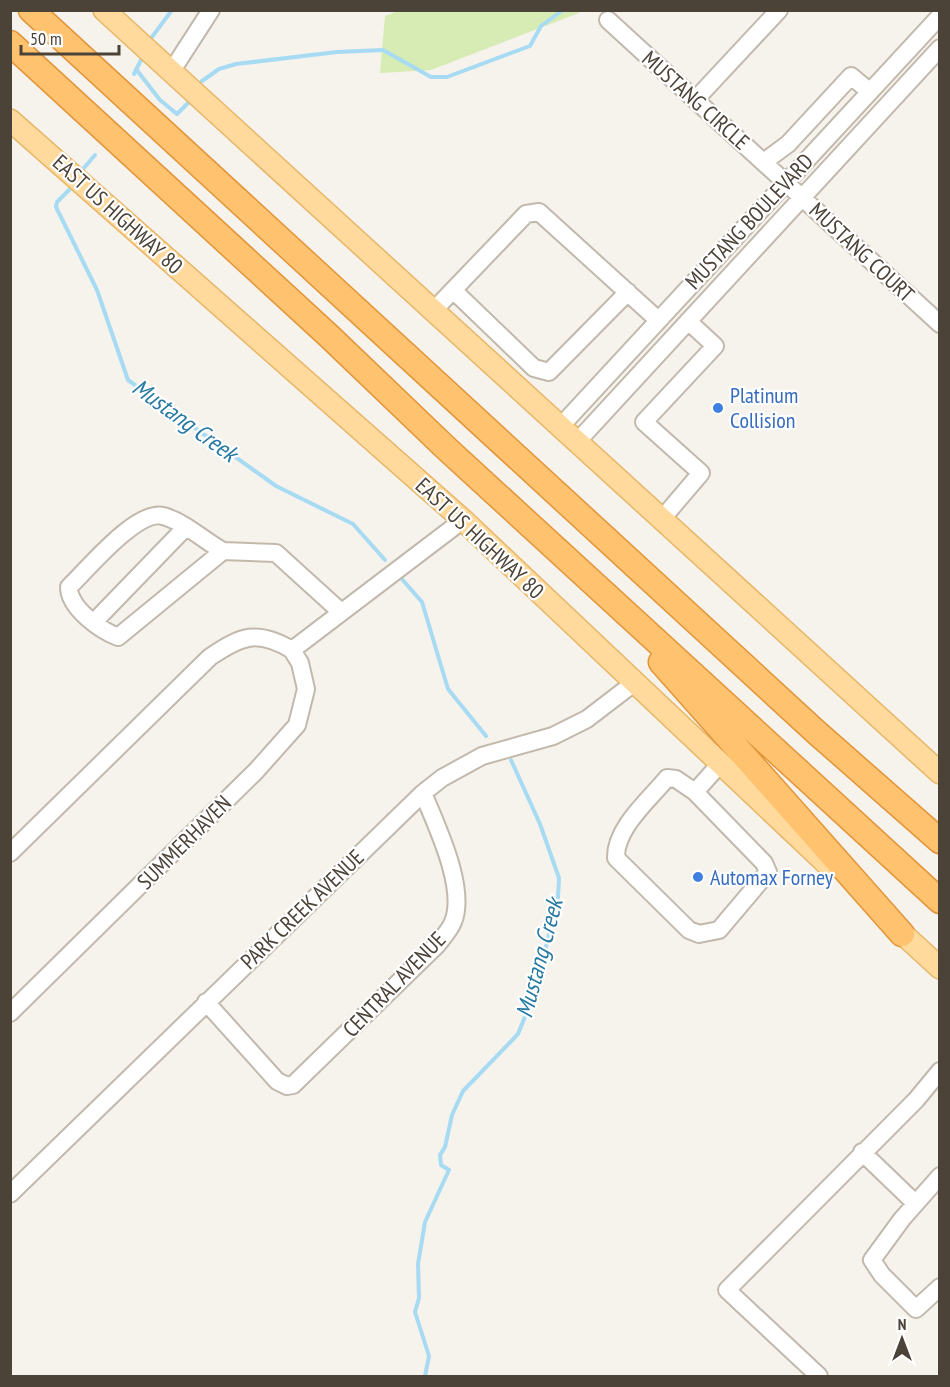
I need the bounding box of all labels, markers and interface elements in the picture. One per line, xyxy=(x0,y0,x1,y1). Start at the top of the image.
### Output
scale bar xyxy=(21,18,118,56)
text: 50 m xyxy=(30,27,62,50)
street label: MUSTANG CIRCLE xyxy=(636,44,756,156)
street label: MUSTANG BOULEVARD xyxy=(679,147,819,295)
street label: EAST US HIGHWAY 80 xyxy=(47,148,189,280)
street label: MUSTANG COURT xyxy=(804,196,921,308)
water label: Mustang Creek xyxy=(126,372,246,470)
place label: Platinum Collision xyxy=(730,381,798,434)
marker: Platinum Collision xyxy=(711,401,725,415)
street label: EAST US HIGHWAY 80 xyxy=(410,471,550,605)
street label: SUMMERHAVEN xyxy=(131,789,237,895)
street label: PARK CREEK AVENUE xyxy=(235,843,369,975)
place label: Automax Forney xyxy=(710,863,834,891)
marker: Automax Forney xyxy=(691,870,705,884)
water label: Mustang Creek xyxy=(508,892,570,1021)
street label: CENTRAL AVENUE xyxy=(337,925,451,1043)
north arrow xyxy=(872,1309,932,1369)
text: N xyxy=(898,1314,906,1334)

